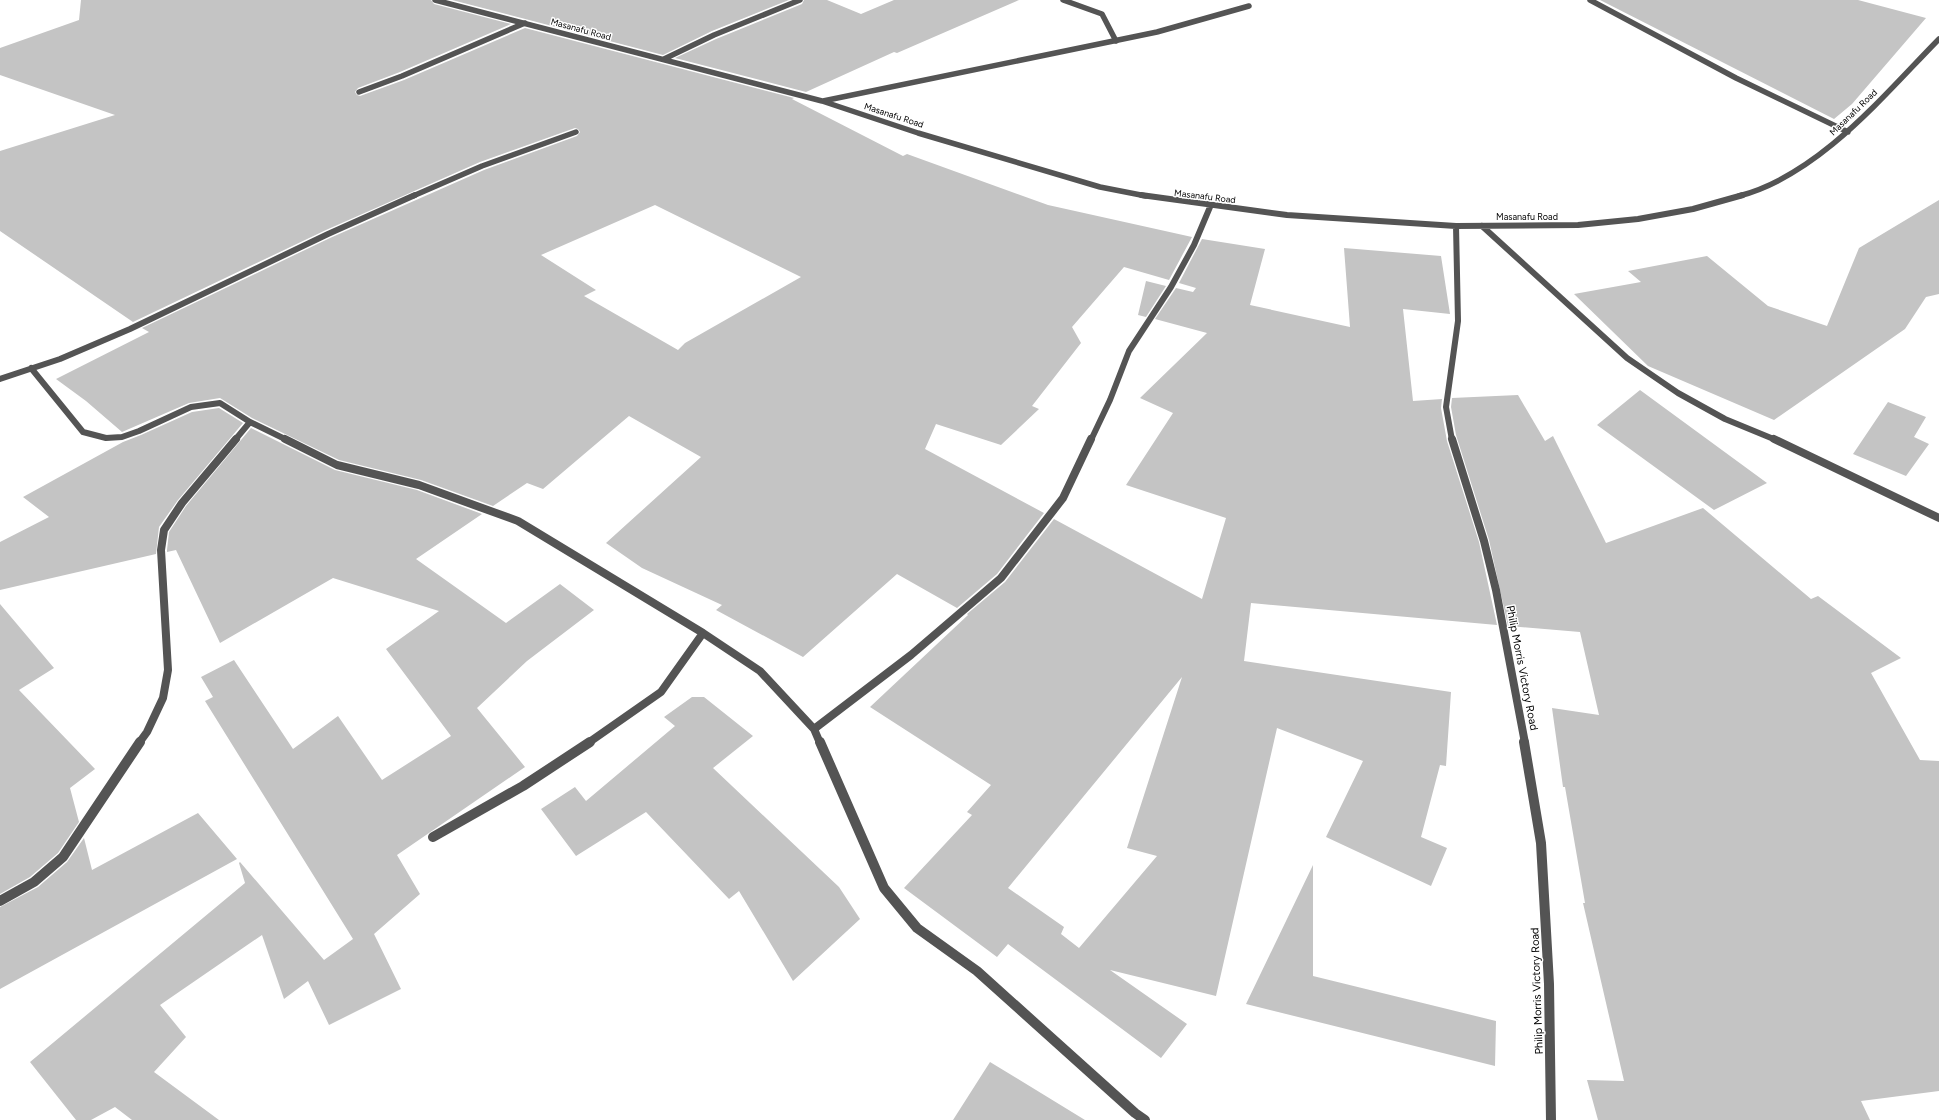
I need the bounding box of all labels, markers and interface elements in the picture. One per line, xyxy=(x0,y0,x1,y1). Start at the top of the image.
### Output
street label: Masanafu Road xyxy=(550,16,612,42)
street label: Masanafu Road xyxy=(1827,87,1879,137)
street label: Masanafu Road xyxy=(863,100,925,130)
street label: Masanafu Road xyxy=(1174,187,1236,205)
street label: Masanafu Road xyxy=(1496,211,1558,222)
street label: Philip Morris Victory Road xyxy=(1504,604,1540,732)
street label: Philip Morris Victory Road xyxy=(1528,927,1546,1055)

